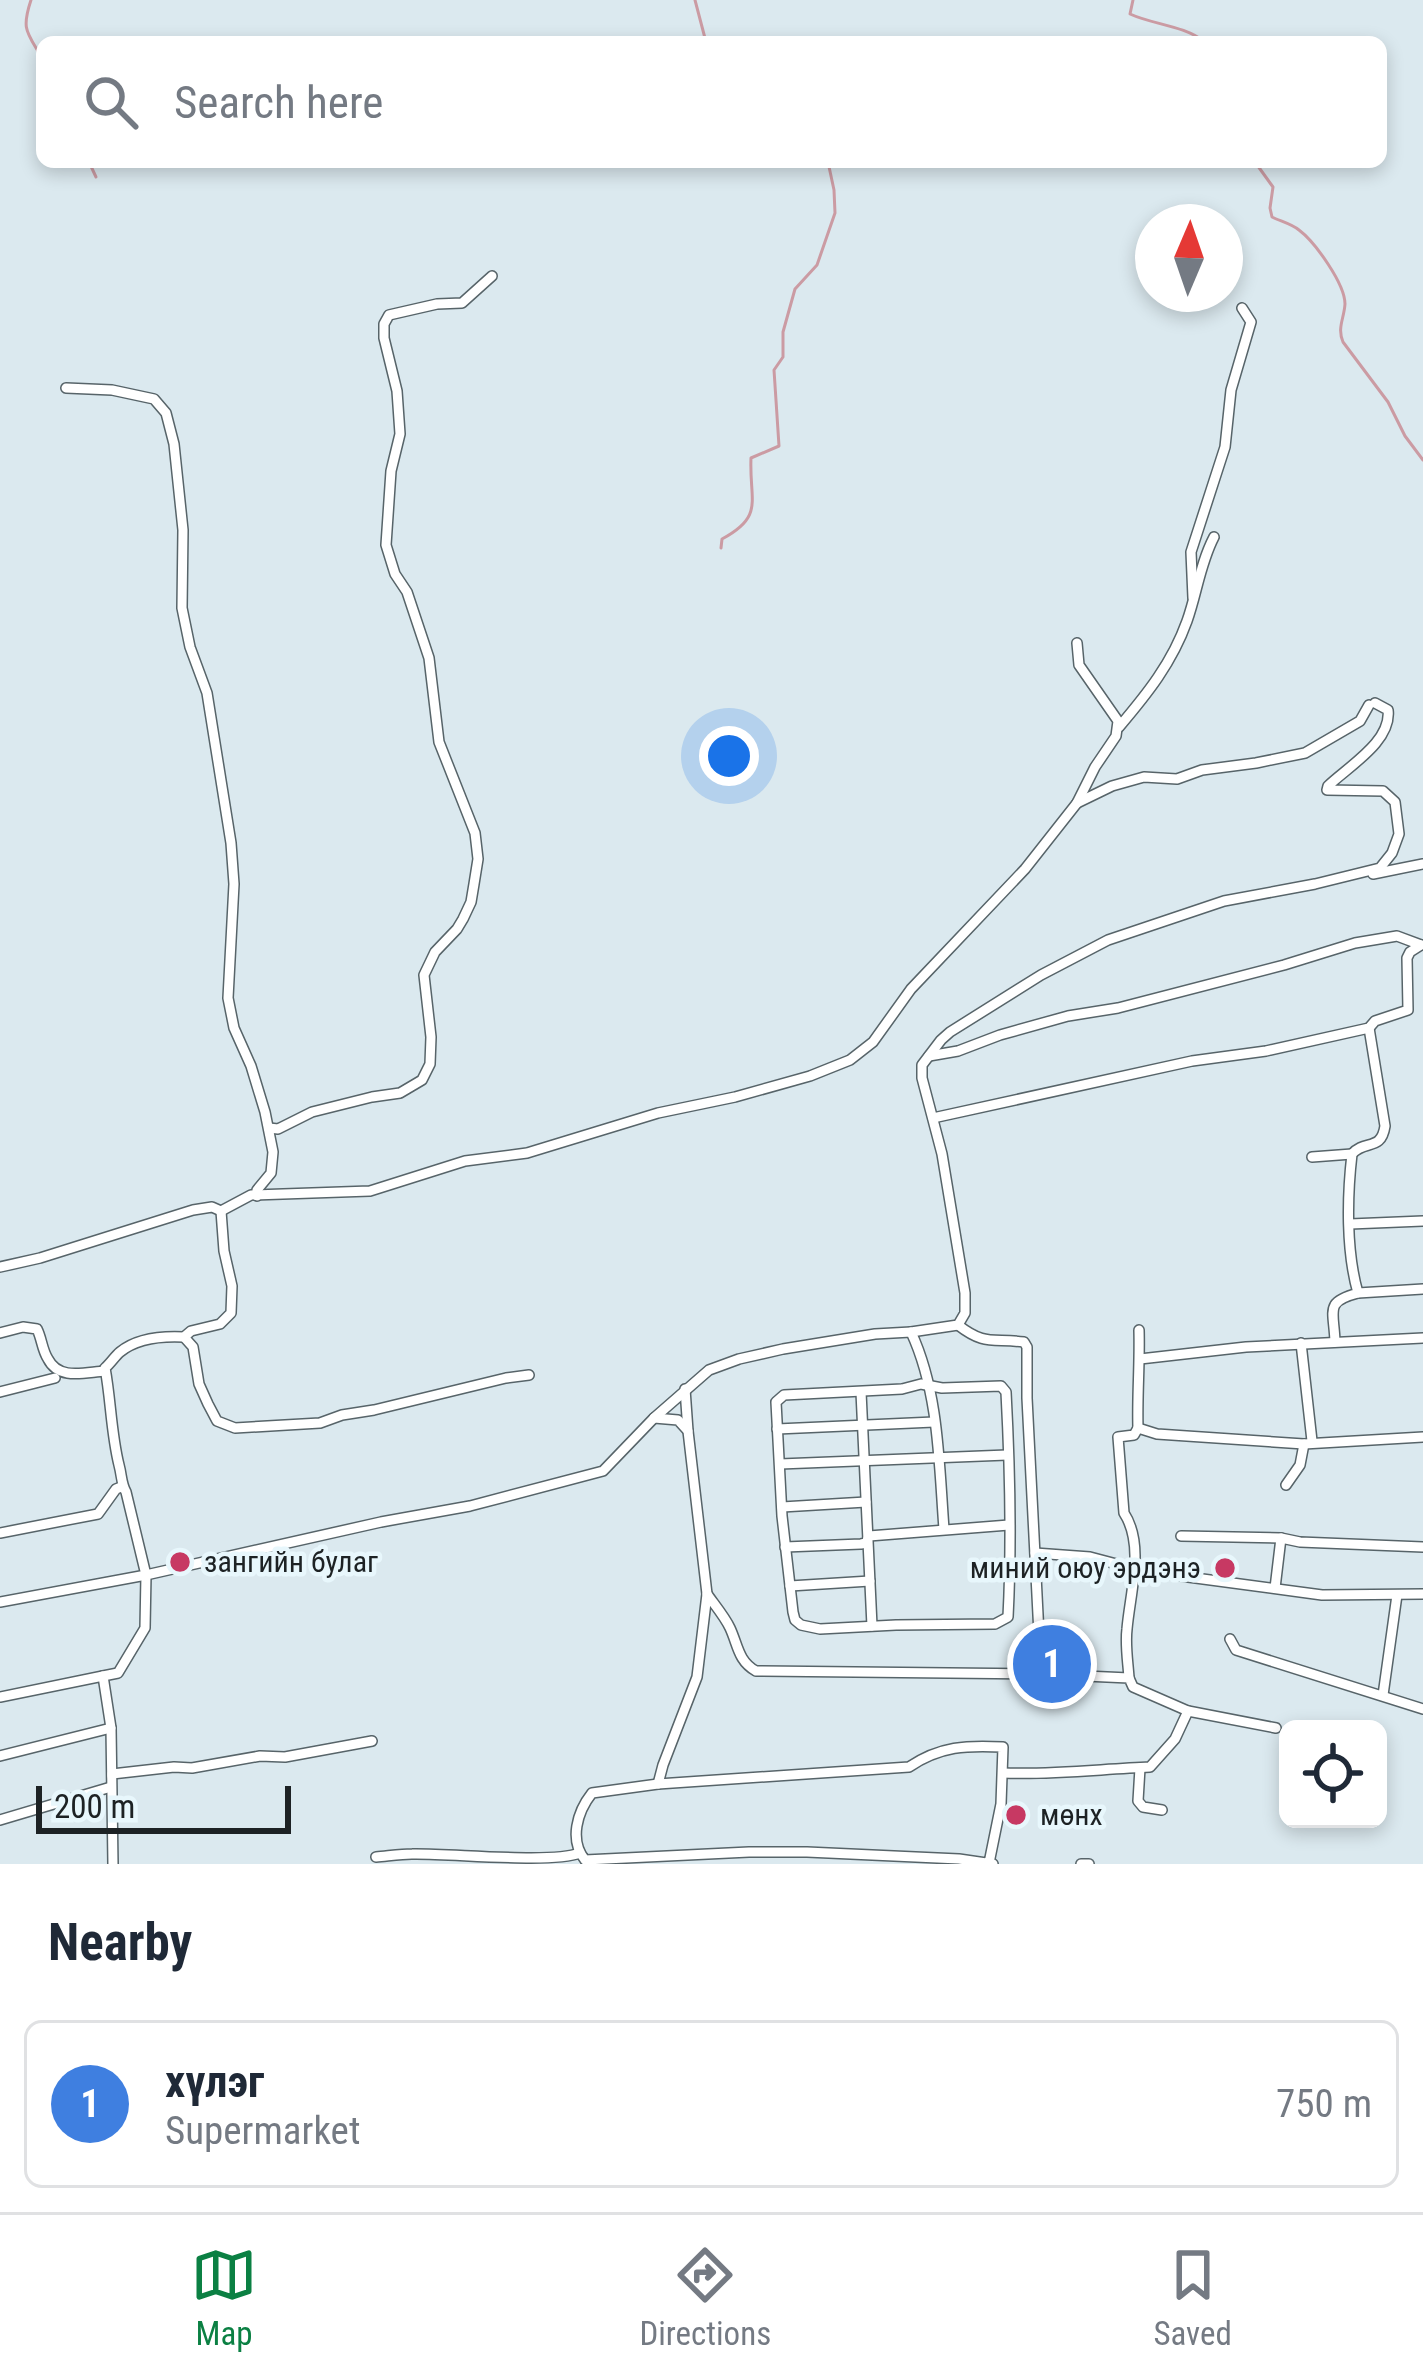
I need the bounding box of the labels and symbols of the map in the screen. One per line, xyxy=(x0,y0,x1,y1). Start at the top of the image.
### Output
north arrow xyxy=(1135,204,1243,312)
your location xyxy=(699,726,759,786)
place label: зангийн булаг xyxy=(204,1544,378,1579)
marker: зангийн булаг xyxy=(167,1549,193,1575)
place label: миний оюу эрдэнэ xyxy=(970,1550,1201,1585)
marker: миний оюу эрдэнэ xyxy=(1212,1555,1238,1581)
pin: 1 xyxy=(1013,1619,1091,1709)
scale bar xyxy=(36,1780,291,1833)
place label: мөнх xyxy=(1040,1797,1103,1832)
marker: мөнх xyxy=(1003,1802,1029,1828)

